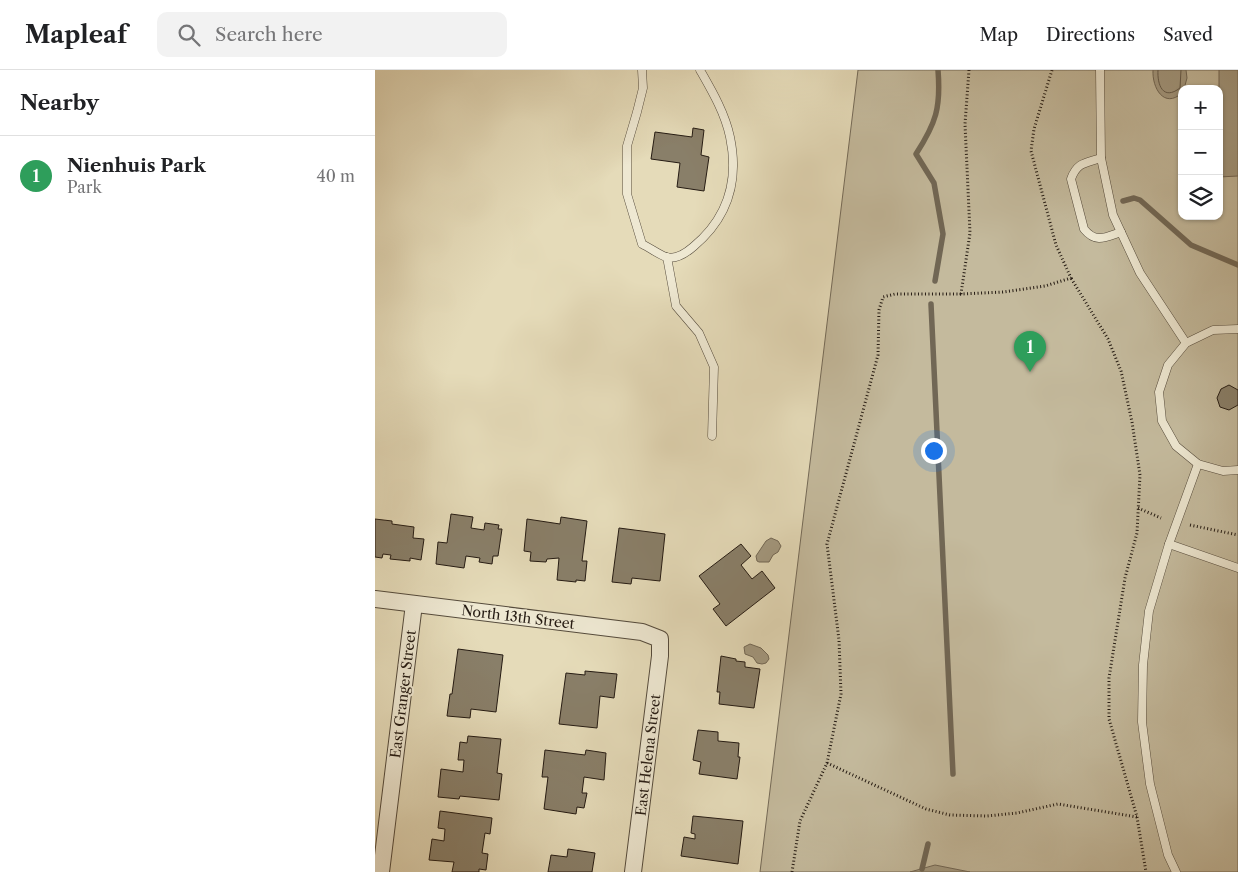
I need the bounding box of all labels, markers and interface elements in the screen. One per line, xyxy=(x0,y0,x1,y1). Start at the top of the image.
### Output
search box xyxy=(157,12,507,57)
text: Mapleaf xyxy=(25,20,127,49)
icon: search xyxy=(175,21,203,49)
text: Search here xyxy=(215,23,323,46)
text: Map xyxy=(979,24,1018,46)
text: Directions xyxy=(1046,24,1135,46)
text: Saved xyxy=(1163,24,1213,46)
map controls xyxy=(1178,85,1223,220)
button: + xyxy=(1178,85,1223,130)
text: Nearby xyxy=(20,90,99,115)
button: − xyxy=(1178,130,1223,175)
text: Nienhuis Park xyxy=(67,154,206,177)
text: 1 xyxy=(32,166,40,186)
text: 40 m xyxy=(316,166,355,186)
button: layers xyxy=(1178,175,1223,220)
text: Park xyxy=(67,177,102,197)
pin: 1 xyxy=(1014,331,1046,372)
your location xyxy=(921,438,947,464)
street label: North 13th Street xyxy=(460,601,576,633)
street label: East Granger Street xyxy=(386,629,420,759)
street label: East Helena Street xyxy=(632,693,664,817)

